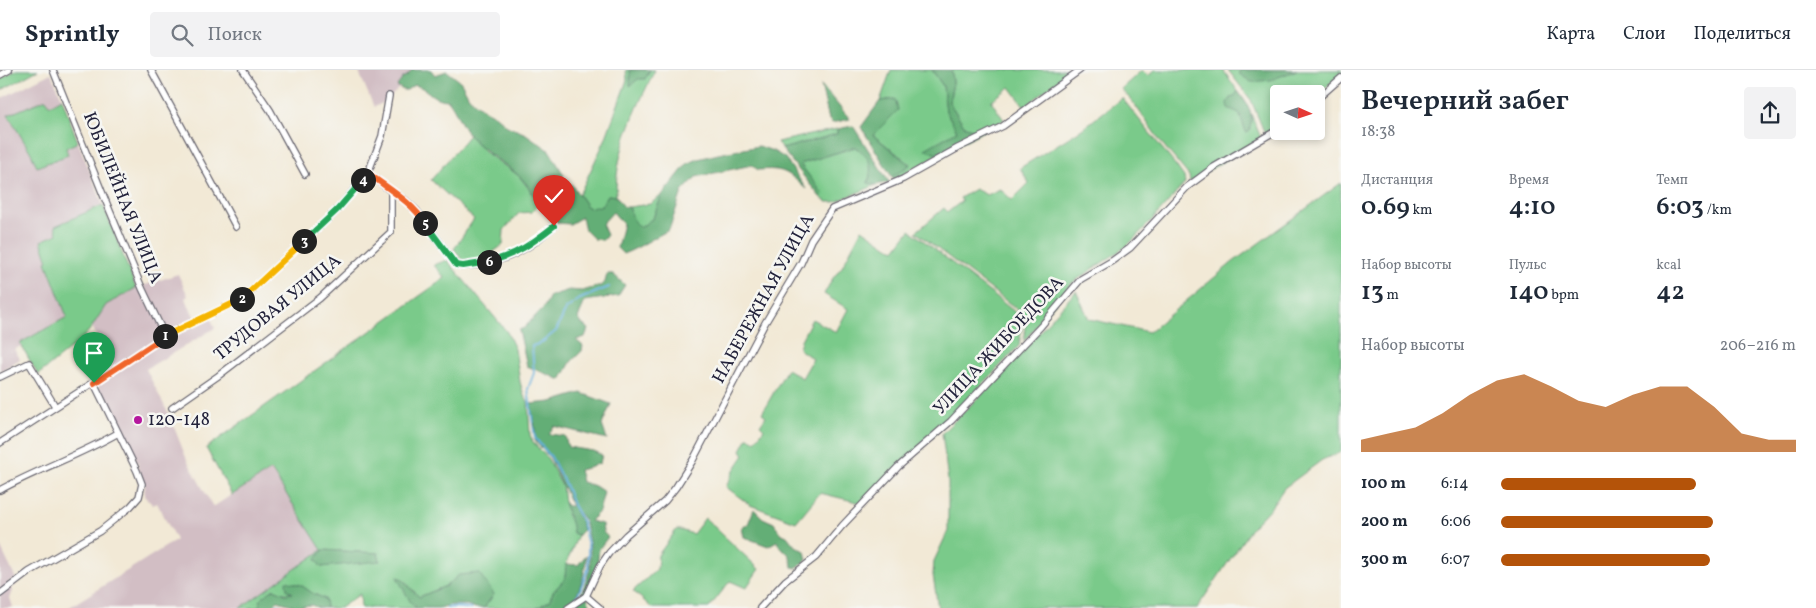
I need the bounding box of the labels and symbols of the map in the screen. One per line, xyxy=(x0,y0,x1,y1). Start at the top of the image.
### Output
north arrow xyxy=(1270,85,1325,140)
street label: ЮБИЛЕЙНАЯ УЛИЦА xyxy=(76,108,168,288)
pin: 4 xyxy=(350,168,376,192)
pin xyxy=(533,175,575,226)
street label: НАБЕРЕЖНАЯ УЛИЦА xyxy=(707,209,821,388)
pin: 5 xyxy=(412,210,438,236)
pin: 3 xyxy=(292,228,316,254)
street label: ТРУДОВАЯ УЛИЦА xyxy=(209,249,347,367)
pin: 6 xyxy=(476,250,502,274)
street label: УЛИЦА ЖИБОЕДОВА xyxy=(928,271,1070,421)
pin: 2 xyxy=(230,286,254,312)
pin: 1 xyxy=(152,324,178,348)
pin xyxy=(73,332,115,383)
place label: 120-148 xyxy=(148,408,210,433)
marker: 120-148 xyxy=(132,414,144,426)

